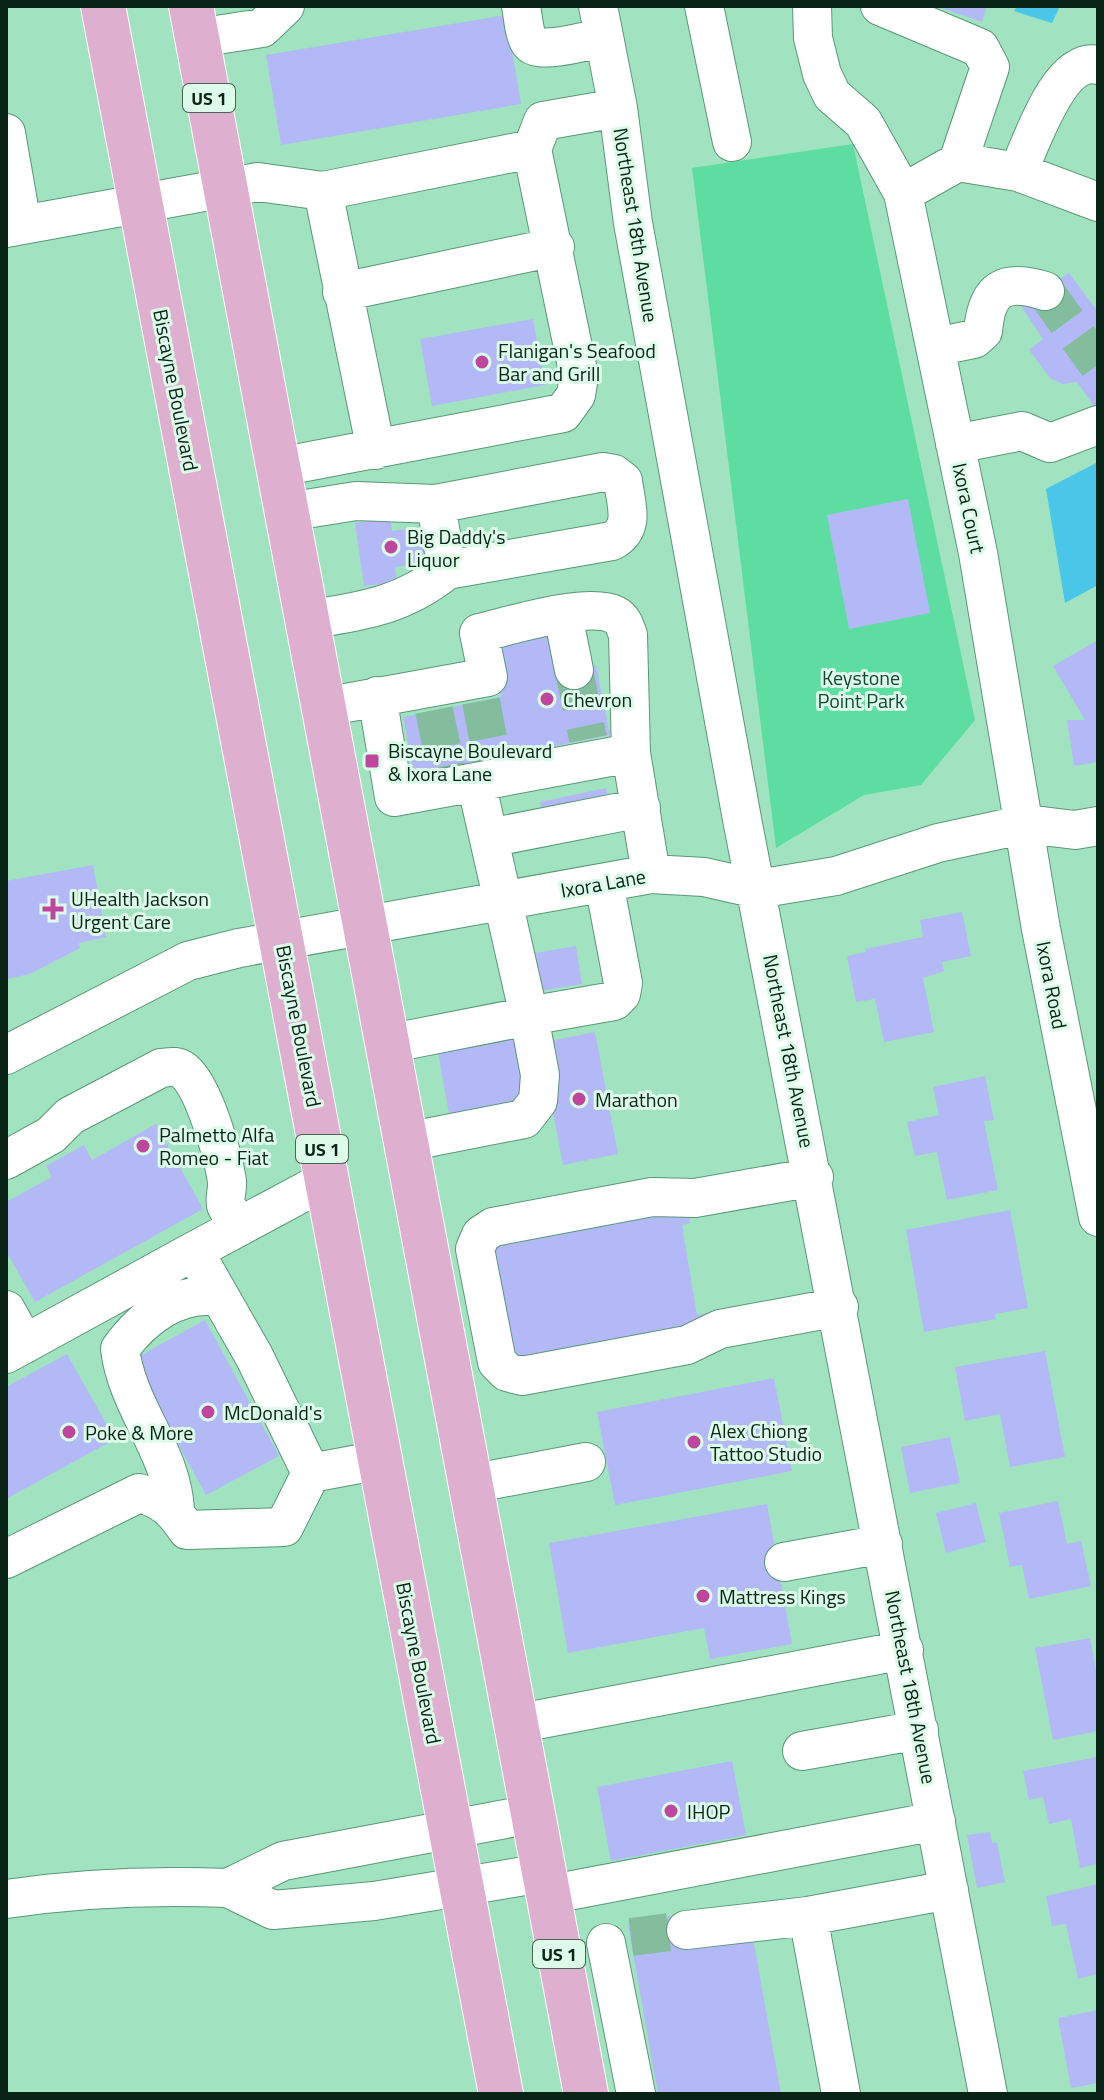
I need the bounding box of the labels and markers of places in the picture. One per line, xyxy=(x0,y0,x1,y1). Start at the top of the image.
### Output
place label: Flanigan's Seafood Bar and Grill xyxy=(498,335,656,389)
marker: Flanigan's Seafood Bar and Grill xyxy=(473,353,491,371)
place label: Big Daddy's Liquor xyxy=(407,521,505,575)
marker: Big Daddy's Liquor xyxy=(382,538,400,556)
place label: Chevron xyxy=(563,684,632,715)
marker: Chevron xyxy=(538,690,556,708)
place label: Biscayne Boulevard & Ixora Lane xyxy=(388,735,552,789)
marker: Biscayne Boulevard & Ixora Lane xyxy=(363,752,381,770)
place label: UHealth Jackson Urgent Care xyxy=(71,883,209,937)
marker: UHealth Jackson Urgent Care xyxy=(42,898,64,920)
place label: Marathon xyxy=(595,1084,678,1115)
marker: Marathon xyxy=(570,1090,588,1108)
place label: Palmetto Alfa Romeo - Fiat xyxy=(159,1119,274,1173)
marker: Palmetto Alfa Romeo - Fiat xyxy=(134,1137,152,1155)
place label: McDonald's xyxy=(224,1397,322,1428)
marker: McDonald's xyxy=(199,1403,217,1421)
place label: Alex Chiong Tattoo Studio xyxy=(710,1415,822,1469)
place label: Poke & More xyxy=(85,1417,193,1448)
marker: Poke & More xyxy=(60,1423,78,1441)
marker: Alex Chiong Tattoo Studio xyxy=(685,1433,703,1451)
place label: Mattress Kings xyxy=(719,1581,846,1612)
marker: Mattress Kings xyxy=(694,1587,712,1605)
place label: IHOP xyxy=(687,1796,731,1827)
marker: IHOP xyxy=(662,1802,680,1820)

